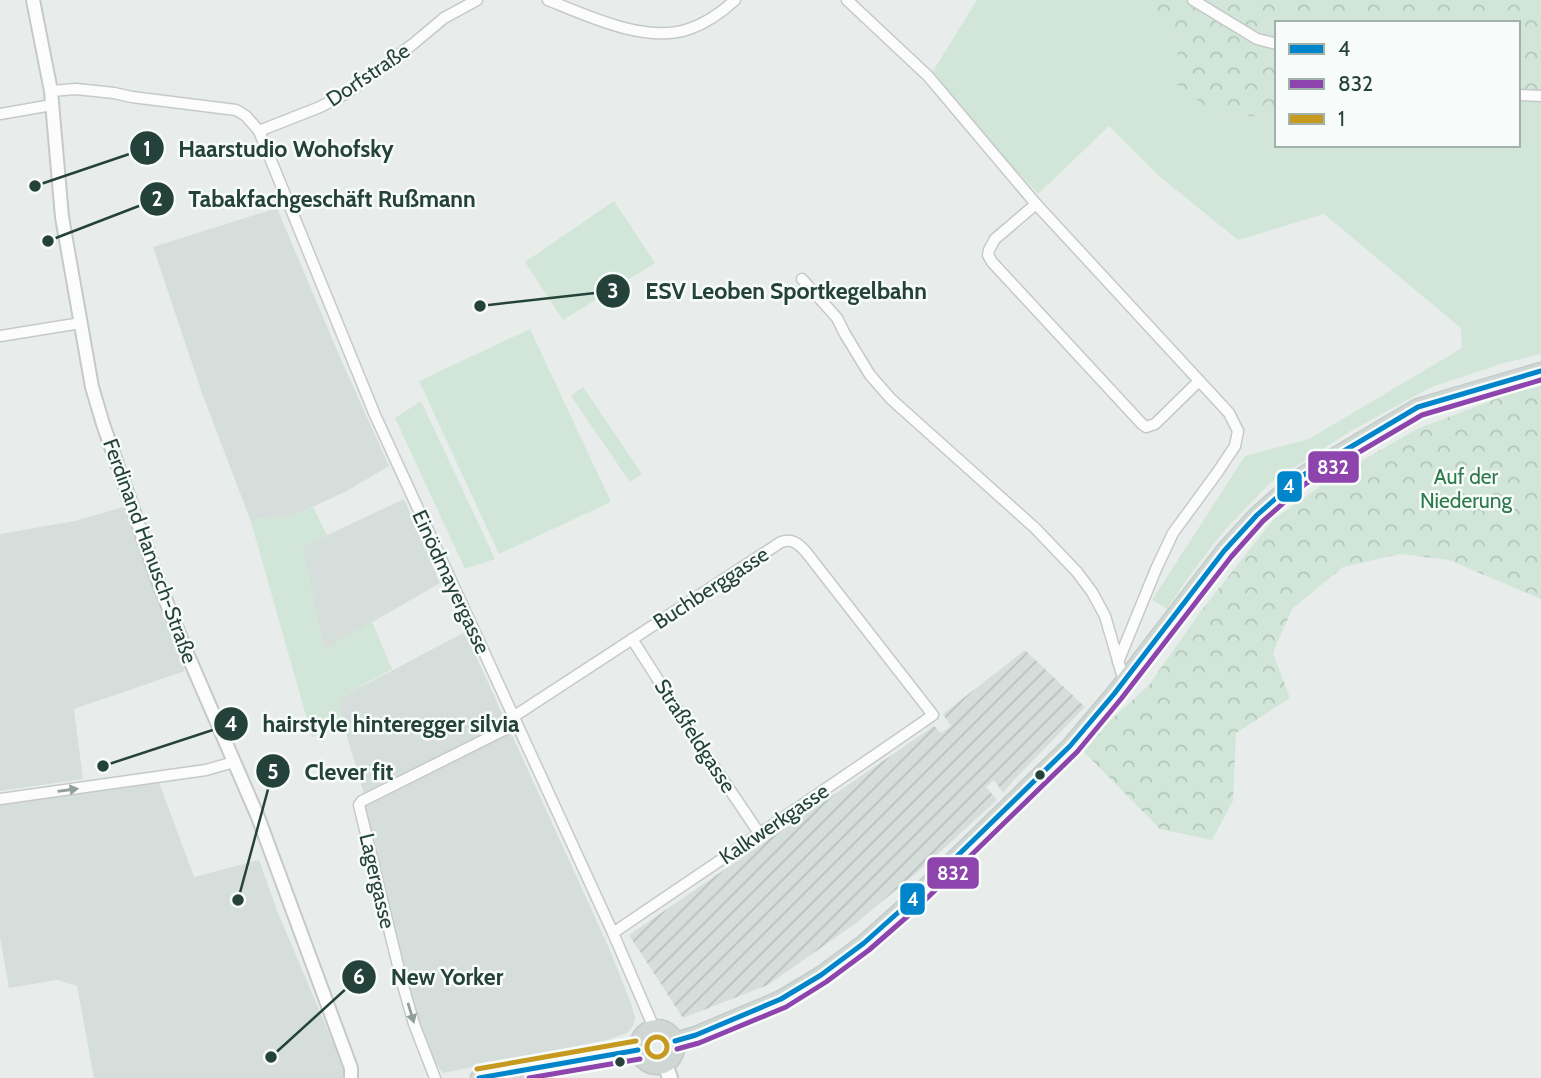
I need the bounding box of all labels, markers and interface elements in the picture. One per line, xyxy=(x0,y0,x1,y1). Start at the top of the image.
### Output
legend xyxy=(1275,21,1520,147)
text: 4 xyxy=(1338,36,1350,61)
street label: Dorfstraße xyxy=(321,37,414,112)
text: 832 xyxy=(1338,71,1373,96)
text: 1 xyxy=(1338,106,1345,131)
callout: Haarstudio Wohofsky xyxy=(129,126,408,170)
text: Haarstudio Wohofsky xyxy=(178,135,394,163)
text: 1 xyxy=(143,136,151,161)
callout: Tabakfachgeschäft Rußmann xyxy=(139,177,490,221)
text: Tabakfachgeschäft Rußmann xyxy=(188,185,476,213)
text: 2 xyxy=(151,186,163,211)
callout: ESV Leoben Sportkegelbahn xyxy=(596,269,941,313)
text: ESV Leoben Sportkegelbahn xyxy=(645,277,927,305)
text: 3 xyxy=(607,278,619,303)
street label: Ferdinand Hanusch-Straße xyxy=(98,435,203,667)
line badge: 832 xyxy=(1307,450,1360,484)
text: 832 xyxy=(1317,456,1349,479)
park label: Auf der Niederung xyxy=(1420,464,1513,513)
line badge: 4 xyxy=(1276,470,1303,503)
text: 4 xyxy=(1283,475,1295,498)
street label: Einödmayergasse xyxy=(407,506,496,658)
street label: Buchberggasse xyxy=(648,541,773,634)
street label: Straßfeldgasse xyxy=(649,674,741,797)
callout: hairstyle hinteregger silvia xyxy=(214,702,534,746)
text: hairstyle hinteregger silvia xyxy=(262,710,520,738)
text: 4 xyxy=(224,711,238,736)
callout: Clever fit xyxy=(255,749,407,793)
text: Clever fit xyxy=(304,758,394,786)
text: 5 xyxy=(267,759,279,784)
unlabelled marker xyxy=(1033,768,1047,782)
street label: Kalkwerkgasse xyxy=(714,778,833,869)
one-way arrow xyxy=(57,785,79,796)
street label: Lagergasse xyxy=(354,831,401,931)
line badge: 832 xyxy=(926,856,980,890)
text: 832 xyxy=(937,862,969,885)
line badge: 4 xyxy=(899,882,926,916)
text: 4 xyxy=(907,888,919,911)
callout: New Yorker xyxy=(342,955,517,999)
text: New Yorker xyxy=(391,963,504,991)
text: 6 xyxy=(353,964,365,989)
one-way arrow xyxy=(407,1003,417,1024)
unlabelled marker xyxy=(613,1055,627,1069)

